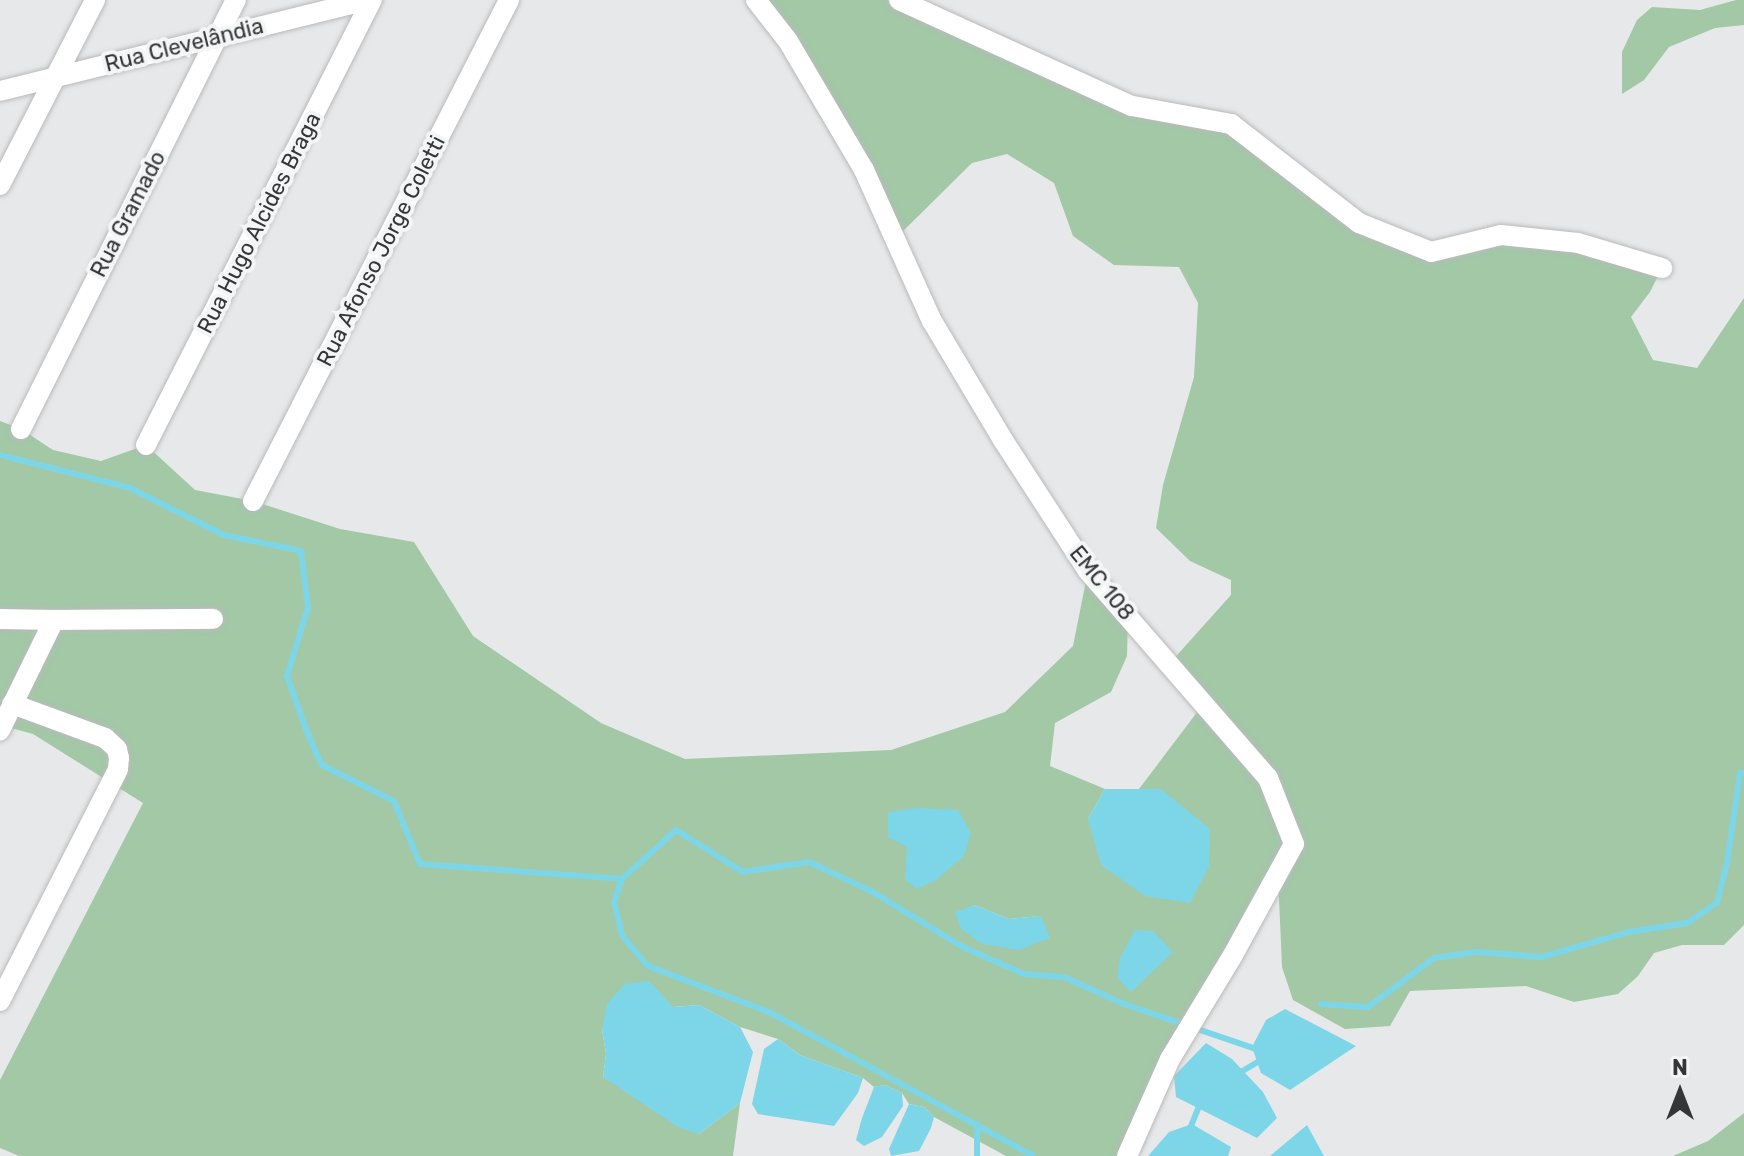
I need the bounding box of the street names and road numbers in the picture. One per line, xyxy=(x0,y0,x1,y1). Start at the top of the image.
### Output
street label: Rua Clevelândia xyxy=(102,13,266,77)
street label: Rua Hugo Alcides Braga xyxy=(192,108,326,338)
street label: Rua Afonso Jorge Coletti xyxy=(311,131,451,371)
street label: Rua Gramado xyxy=(85,147,171,281)
street label: EMC 108 xyxy=(1064,540,1140,626)

